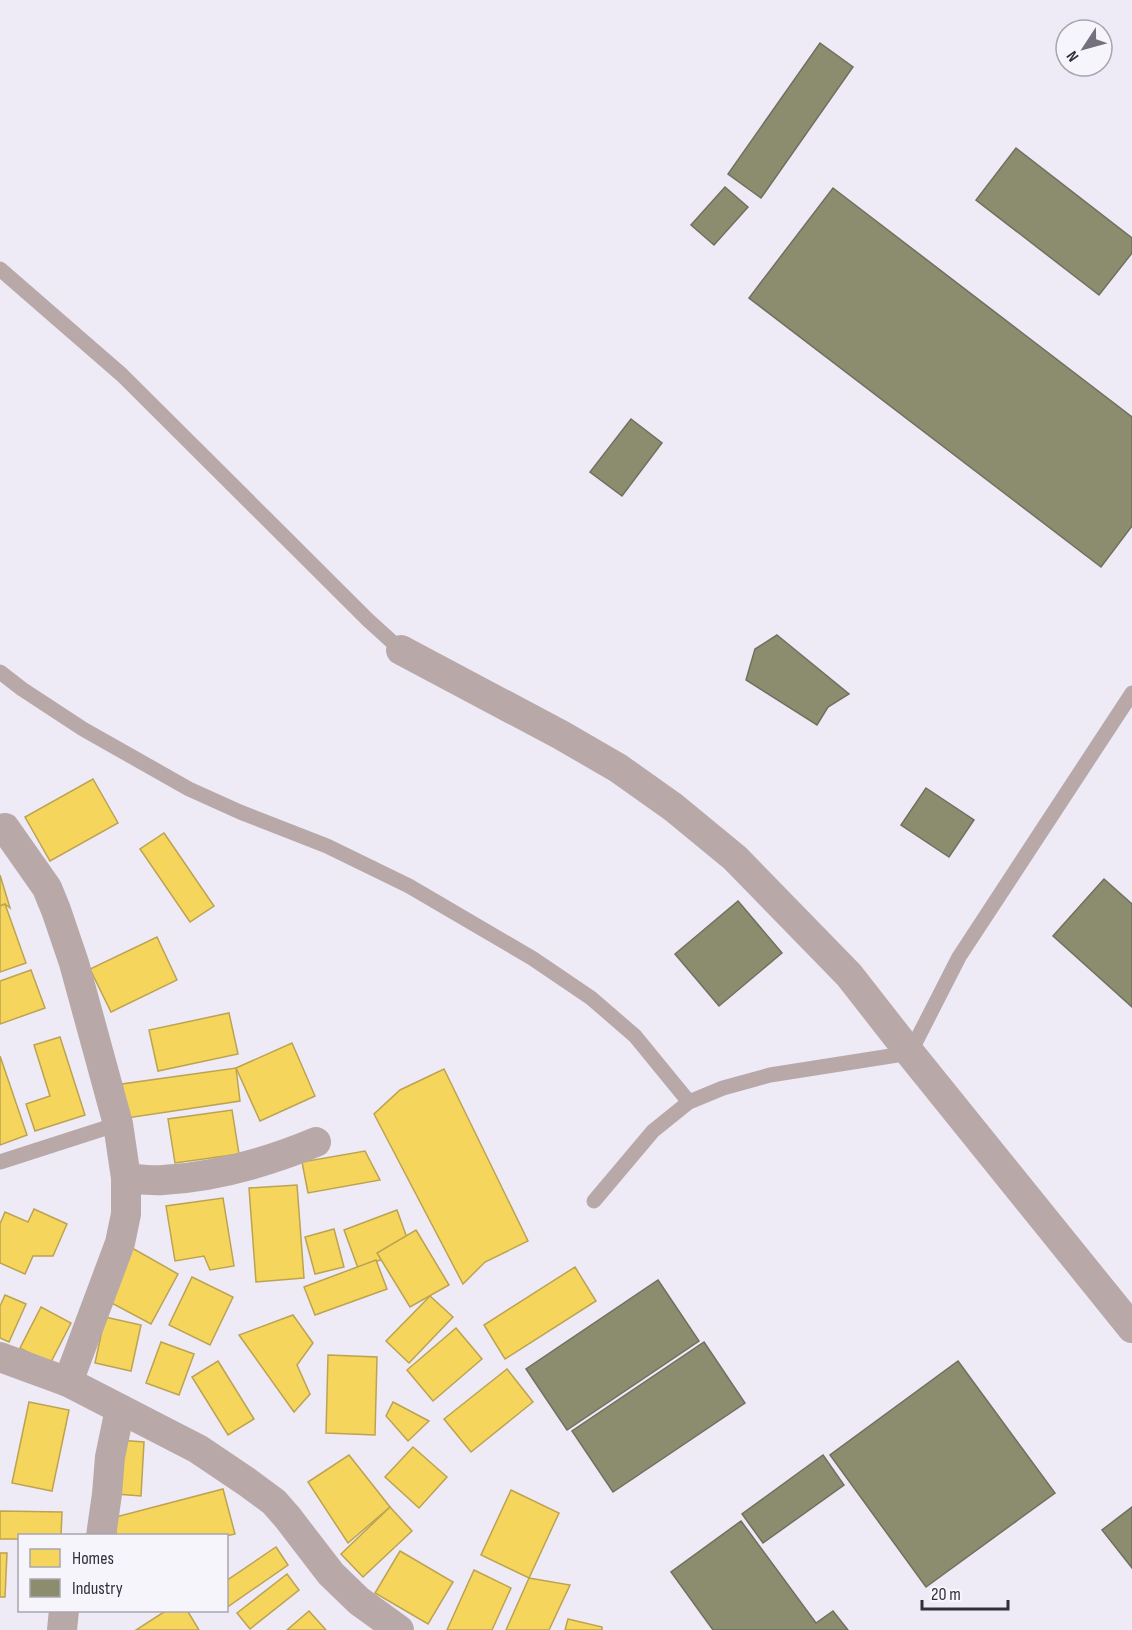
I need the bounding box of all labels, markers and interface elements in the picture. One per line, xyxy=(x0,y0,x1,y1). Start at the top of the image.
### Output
north arrow xyxy=(1054,18,1114,78)
text: N xyxy=(1063,47,1083,65)
legend xyxy=(18,1534,228,1612)
text: Homes xyxy=(72,1548,114,1569)
scale bar xyxy=(922,1573,1008,1611)
text: Industry xyxy=(72,1578,123,1599)
text: 20 m xyxy=(931,1584,961,1605)

